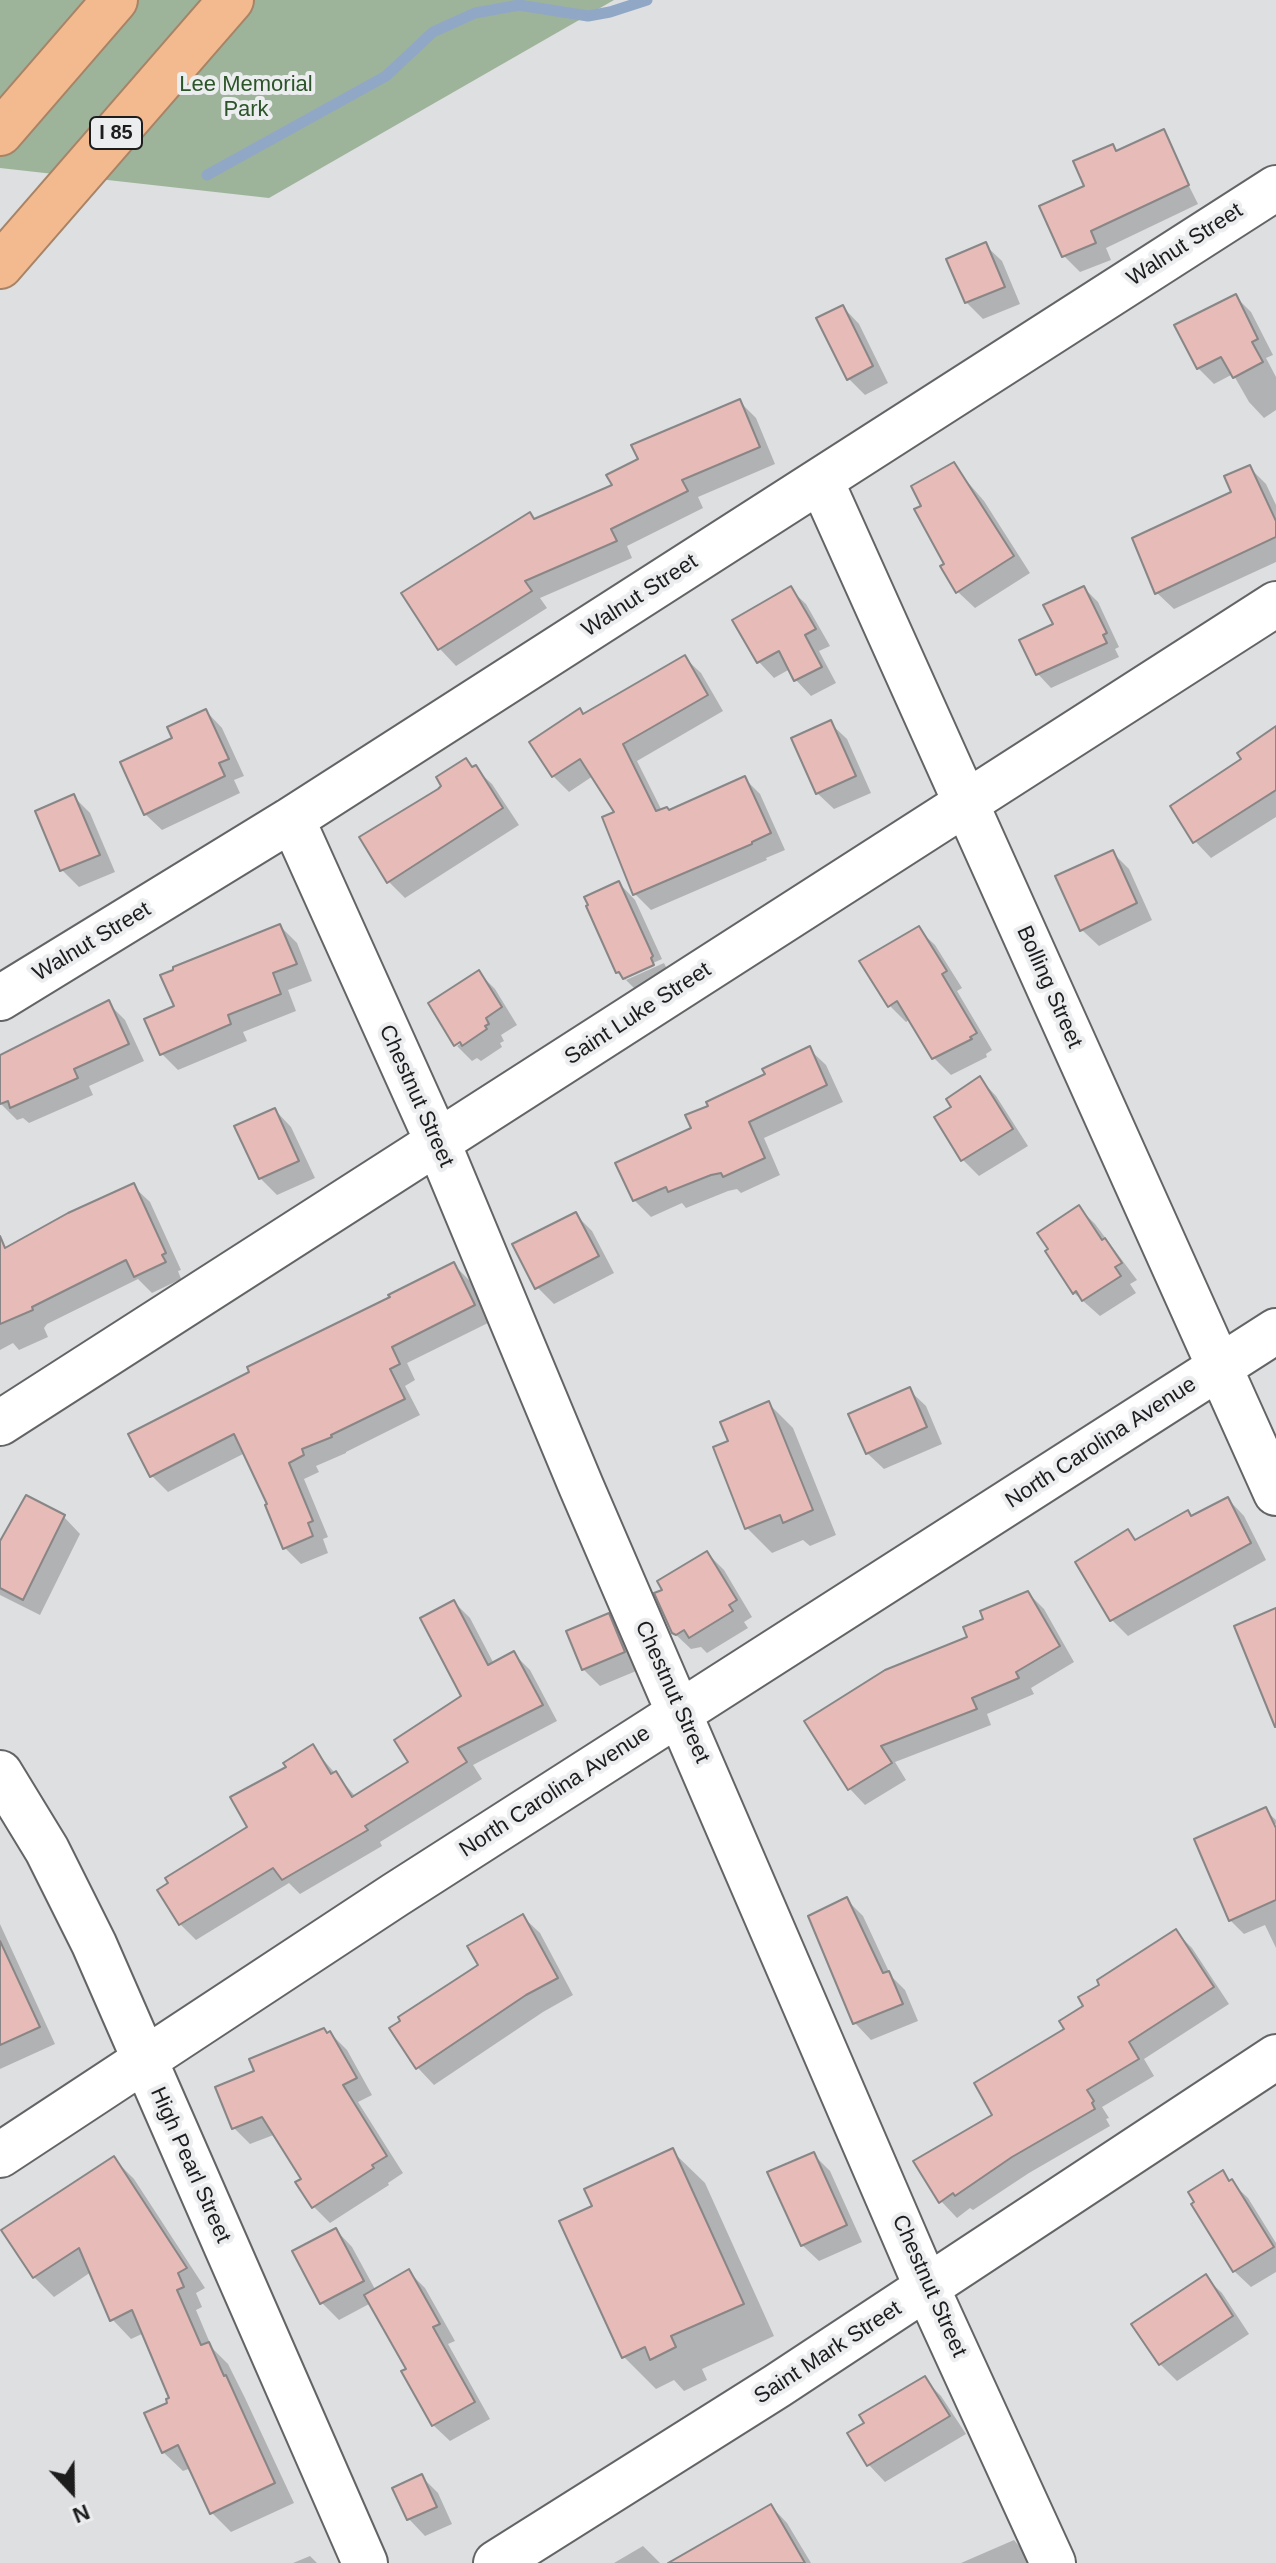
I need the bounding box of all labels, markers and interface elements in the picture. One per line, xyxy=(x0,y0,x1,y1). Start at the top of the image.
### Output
park label: Lee Memorial Park xyxy=(179,72,313,124)
road number: I 85 xyxy=(90,117,142,149)
street label: Walnut Street xyxy=(1122,198,1248,292)
street label: Walnut Street xyxy=(577,549,703,643)
street label: Walnut Street xyxy=(28,897,156,987)
street label: Bolling Street xyxy=(1010,922,1088,1052)
street label: Saint Luke Street xyxy=(560,957,716,1071)
street label: Chestnut Street xyxy=(373,1021,459,1171)
street label: North Carolina Avenue xyxy=(1001,1371,1201,1515)
street label: Chestnut Street xyxy=(629,1617,715,1767)
street label: North Carolina Avenue xyxy=(455,1720,655,1864)
street label: High Pearl Street xyxy=(144,2083,236,2247)
street label: Chestnut Street xyxy=(886,2211,972,2361)
street label: Saint Mark Street xyxy=(750,2296,906,2410)
north arrow xyxy=(32,2451,112,2531)
text: N xyxy=(69,2499,93,2528)

